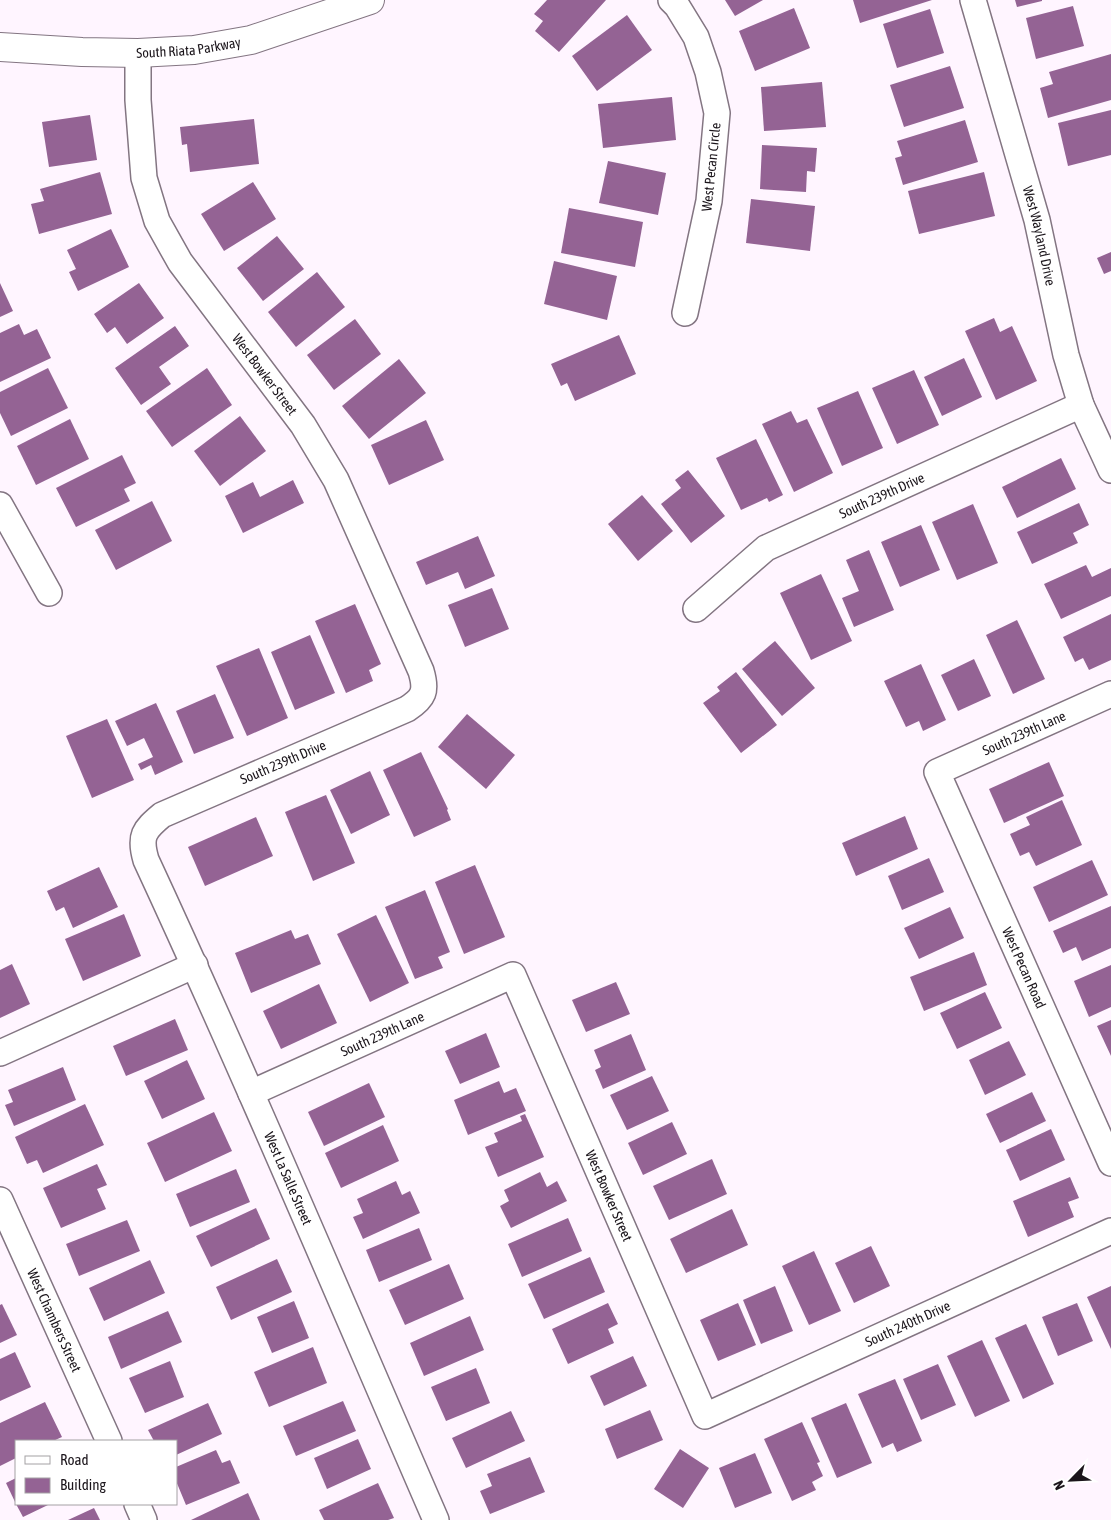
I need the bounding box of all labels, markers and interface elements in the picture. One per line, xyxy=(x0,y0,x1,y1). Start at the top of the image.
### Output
street label: South Riata Parkway xyxy=(136,34,242,61)
street label: West Pecan Circle xyxy=(698,122,724,212)
street label: West Wayland Drive xyxy=(1020,184,1059,287)
street label: West Bowker Street xyxy=(229,331,301,418)
street label: South 239th Drive xyxy=(837,469,927,522)
street label: South 239th Lane xyxy=(980,707,1068,759)
street label: South 239th Drive xyxy=(238,737,328,787)
street label: West Pecan Road xyxy=(999,925,1049,1011)
street label: South 239th Lane xyxy=(338,1008,426,1060)
street label: West La Salle Street xyxy=(261,1130,315,1227)
street label: West Bowker Street xyxy=(582,1148,636,1244)
street label: West Chambers Street xyxy=(24,1266,85,1374)
street label: South 240th Drive xyxy=(863,1297,953,1350)
legend xyxy=(15,1440,178,1505)
text: Road xyxy=(60,1451,89,1468)
north arrow xyxy=(1046,1455,1096,1505)
text: Building xyxy=(60,1476,106,1493)
text: N xyxy=(1050,1478,1068,1492)

